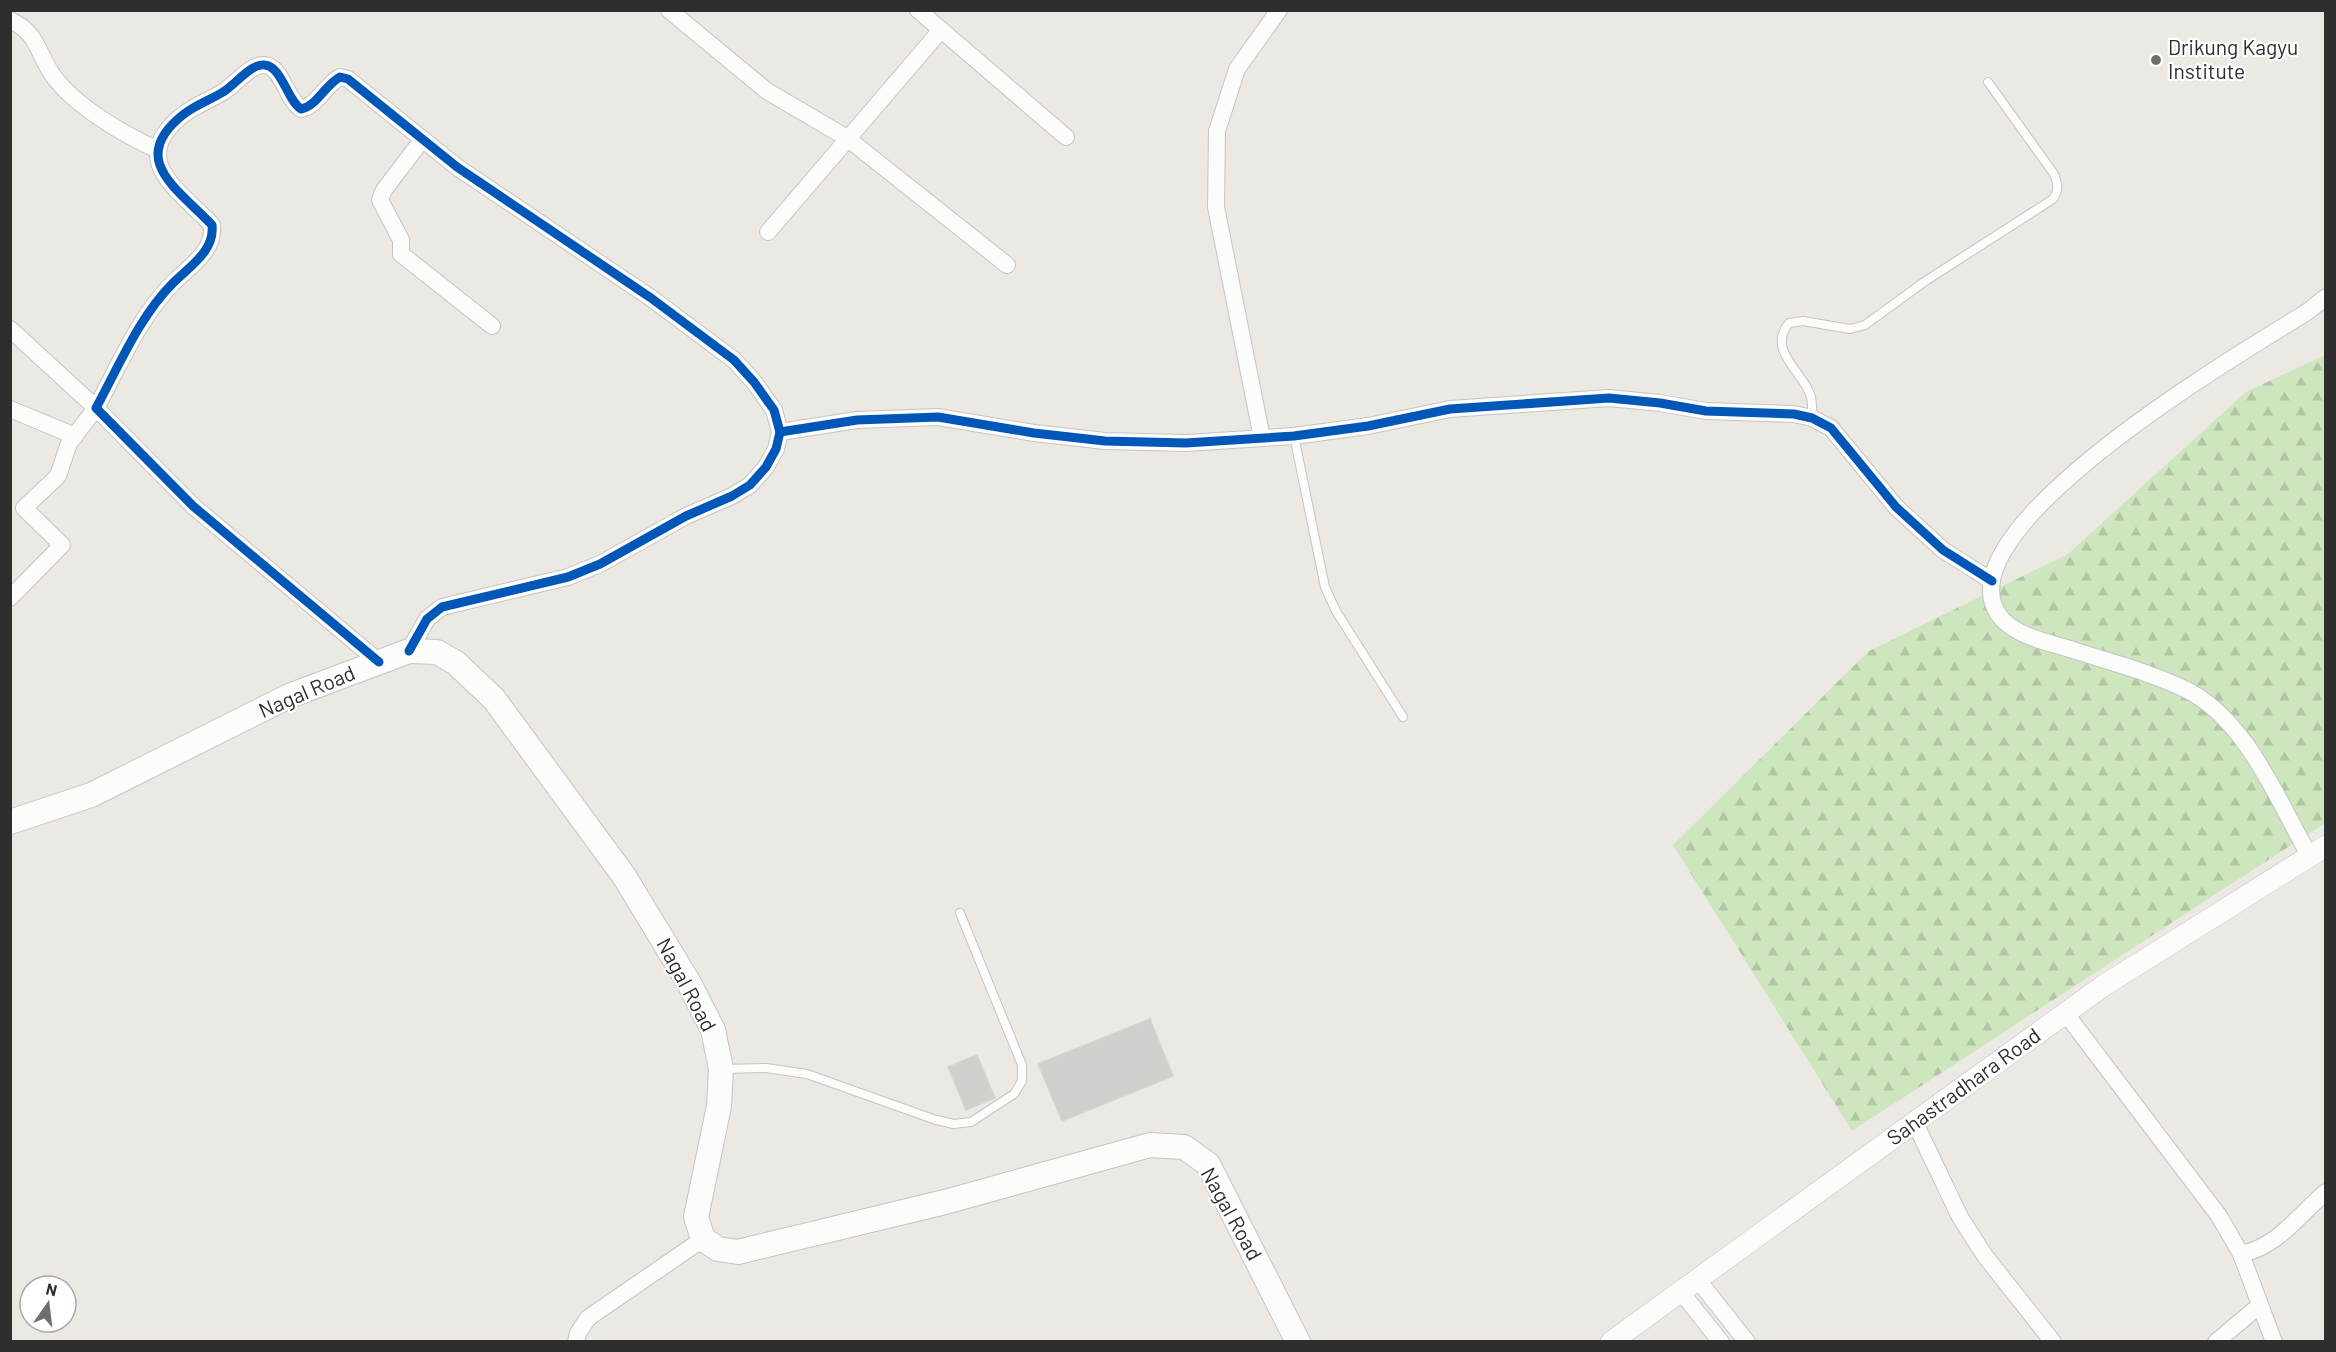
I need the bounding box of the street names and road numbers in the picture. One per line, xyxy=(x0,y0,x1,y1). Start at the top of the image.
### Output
street label: Nagal Road xyxy=(254,659,358,722)
street label: Nagal Road xyxy=(652,933,722,1035)
street label: Sahastradhara Road xyxy=(1882,1022,2045,1150)
street label: Nagal Road xyxy=(1197,1162,1268,1264)

